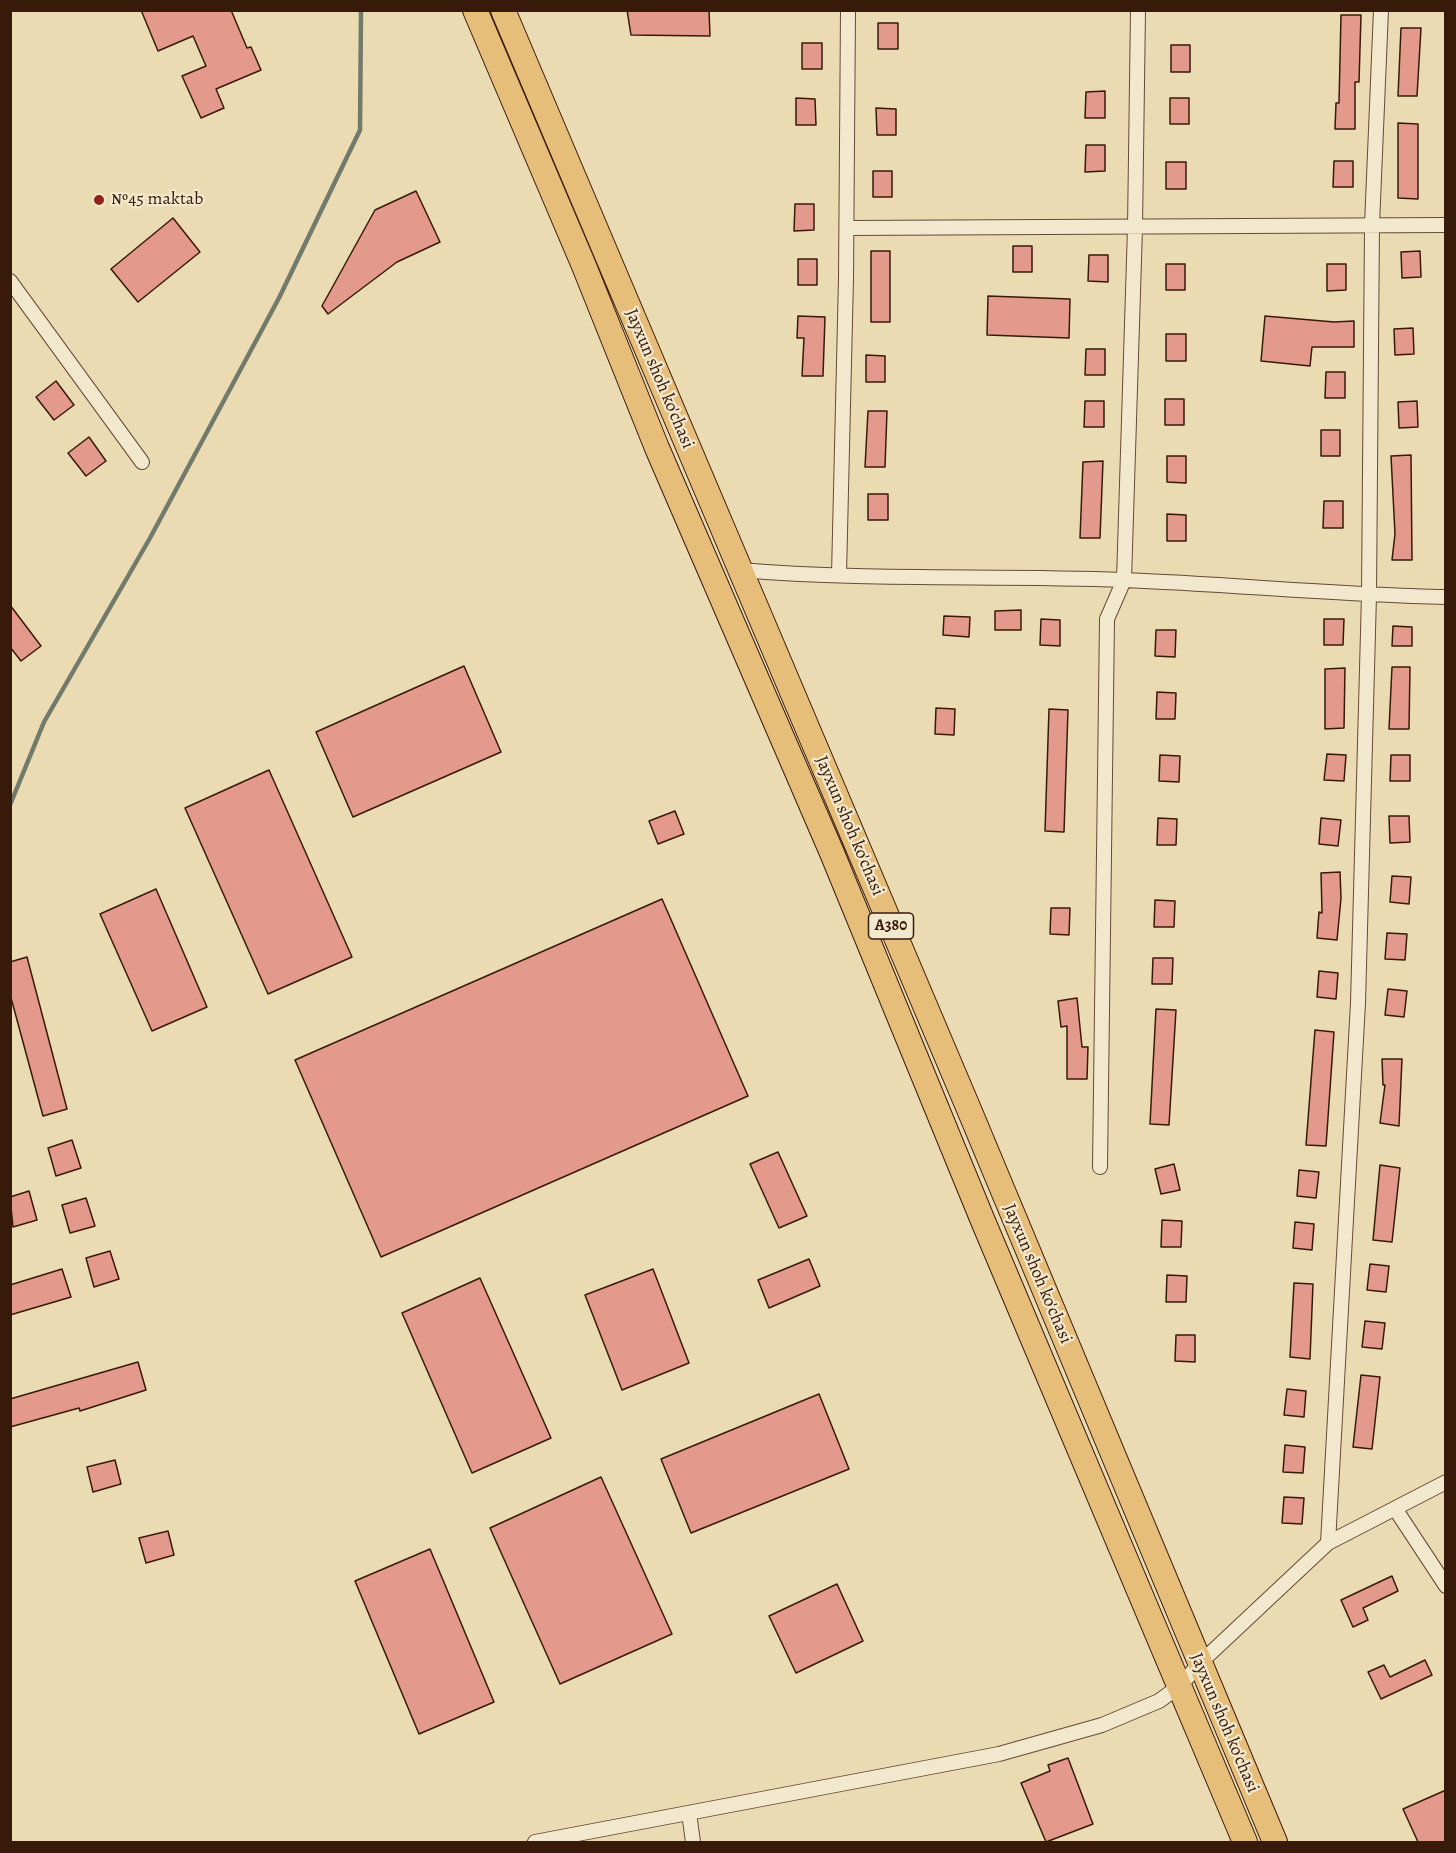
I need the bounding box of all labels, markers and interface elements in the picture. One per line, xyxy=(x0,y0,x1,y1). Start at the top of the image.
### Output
place label: №45 maktab xyxy=(111,189,203,211)
marker: №45 maktab xyxy=(92,193,106,207)
street label: Jayxun shoh ko'chasi xyxy=(620,306,698,452)
street label: Jayxun shoh ko'chasi xyxy=(810,753,888,899)
road number: A380 xyxy=(868,913,914,939)
street label: Jayxun shoh ko'chasi xyxy=(998,1201,1076,1347)
street label: Jayxun shoh ko'chasi xyxy=(1185,1650,1263,1796)

